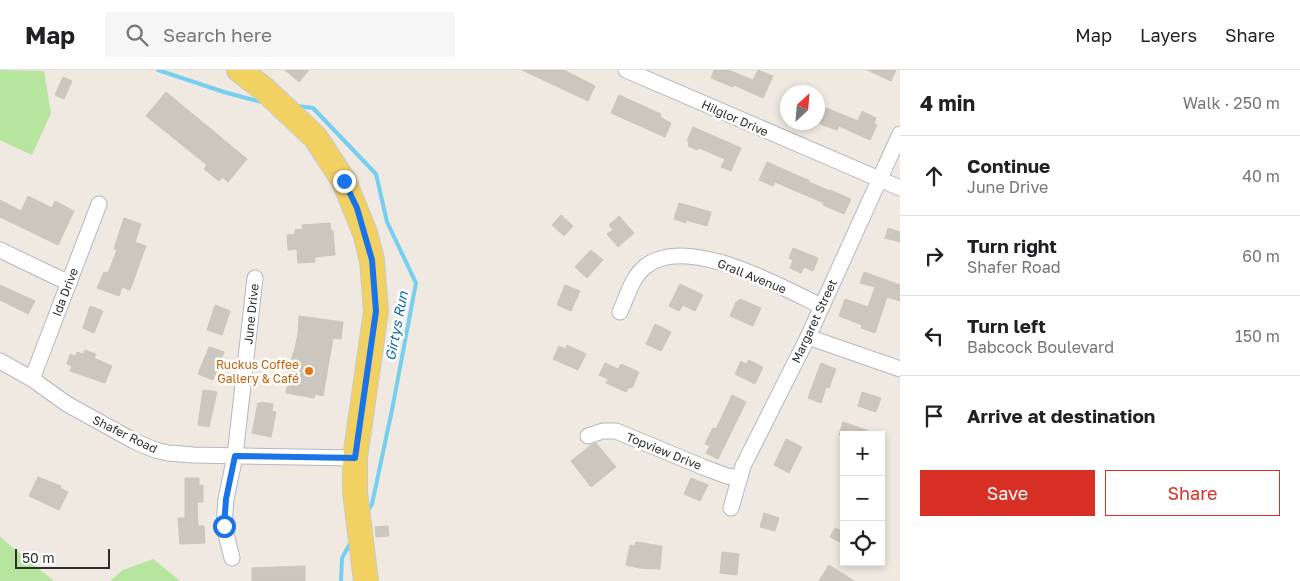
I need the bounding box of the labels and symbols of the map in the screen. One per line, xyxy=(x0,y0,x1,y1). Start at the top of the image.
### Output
north arrow xyxy=(780,85,825,130)
street label: Hilglor Drive xyxy=(699,97,771,139)
route end xyxy=(333,170,356,193)
street label: Grall Avenue xyxy=(715,255,789,297)
street label: Ida Drive xyxy=(49,266,81,318)
street label: Margaret Street xyxy=(788,277,840,365)
street label: June Drive xyxy=(240,283,262,345)
water label: Girtys Run xyxy=(381,289,411,362)
place label: Ruckus Coffee Gallery & Café xyxy=(216,357,299,386)
marker: Ruckus Coffee Gallery & Café xyxy=(303,365,315,377)
street label: Shafer Road xyxy=(90,412,160,456)
street label: Topview Drive xyxy=(624,429,704,473)
route start xyxy=(213,515,236,538)
scale bar xyxy=(15,546,110,569)

